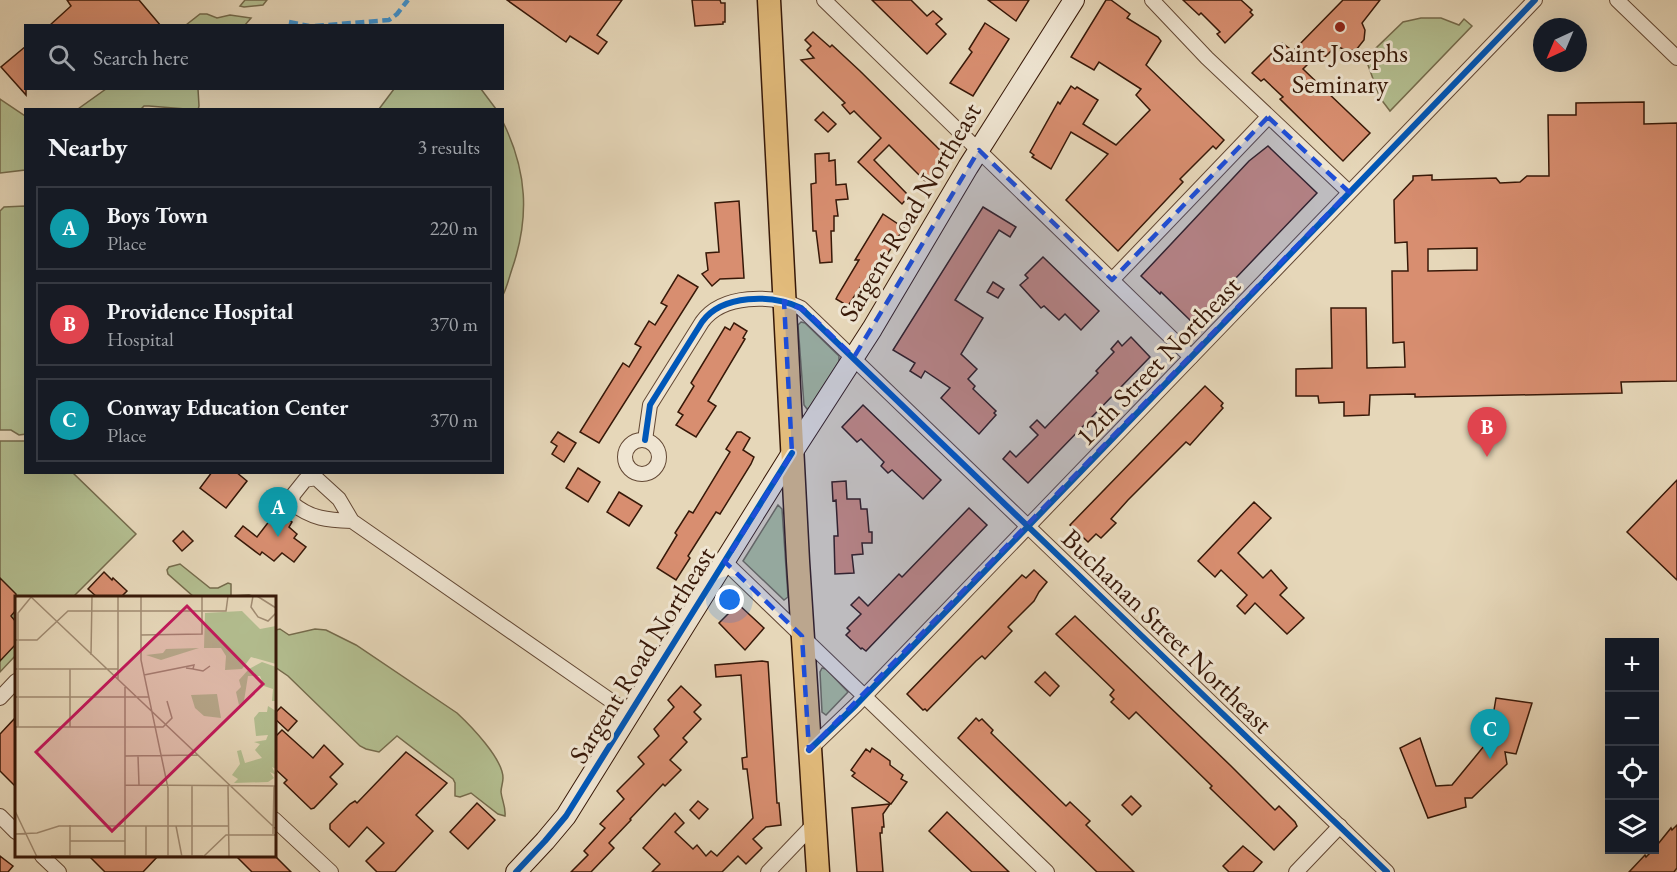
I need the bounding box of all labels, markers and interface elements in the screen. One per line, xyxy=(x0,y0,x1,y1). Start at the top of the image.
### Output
north arrow xyxy=(1533,18,1587,72)
marker: Saint Josephs Seminary xyxy=(1333,20,1347,34)
search box xyxy=(24,24,504,90)
place label: Saint Josephs Seminary xyxy=(1272,35,1408,101)
icon: search xyxy=(45,41,78,74)
text: Search here xyxy=(93,43,188,72)
street label: Sargent Road Northeast xyxy=(830,95,989,328)
text: Nearby xyxy=(48,130,128,164)
text: 3 results xyxy=(417,134,480,160)
text: Boys Town xyxy=(107,201,208,230)
text: A xyxy=(62,215,77,241)
text: 220 m xyxy=(430,215,478,241)
text: Place xyxy=(107,230,146,256)
street label: 12th Street Northeast xyxy=(1068,268,1248,453)
text: Providence Hospital xyxy=(107,297,293,326)
text: B xyxy=(63,311,76,337)
text: 370 m xyxy=(430,311,478,337)
text: Hospital xyxy=(107,326,174,352)
text: Conway Education Center xyxy=(107,393,348,422)
text: C xyxy=(62,407,77,433)
text: 370 m xyxy=(430,407,478,433)
pin: B xyxy=(1468,408,1506,457)
text: Place xyxy=(107,422,146,448)
pin: A xyxy=(258,488,298,537)
street label: Buchanan Street Northeast xyxy=(1055,521,1281,741)
street label: Sargent Road Northeast xyxy=(561,539,723,770)
your location xyxy=(715,585,744,614)
inset map xyxy=(15,596,276,857)
map controls xyxy=(1605,638,1659,854)
button: + xyxy=(1605,638,1659,692)
button: − xyxy=(1605,692,1659,746)
pin: C xyxy=(1470,710,1510,759)
button: locate xyxy=(1605,746,1659,800)
button: layers xyxy=(1605,800,1659,854)

